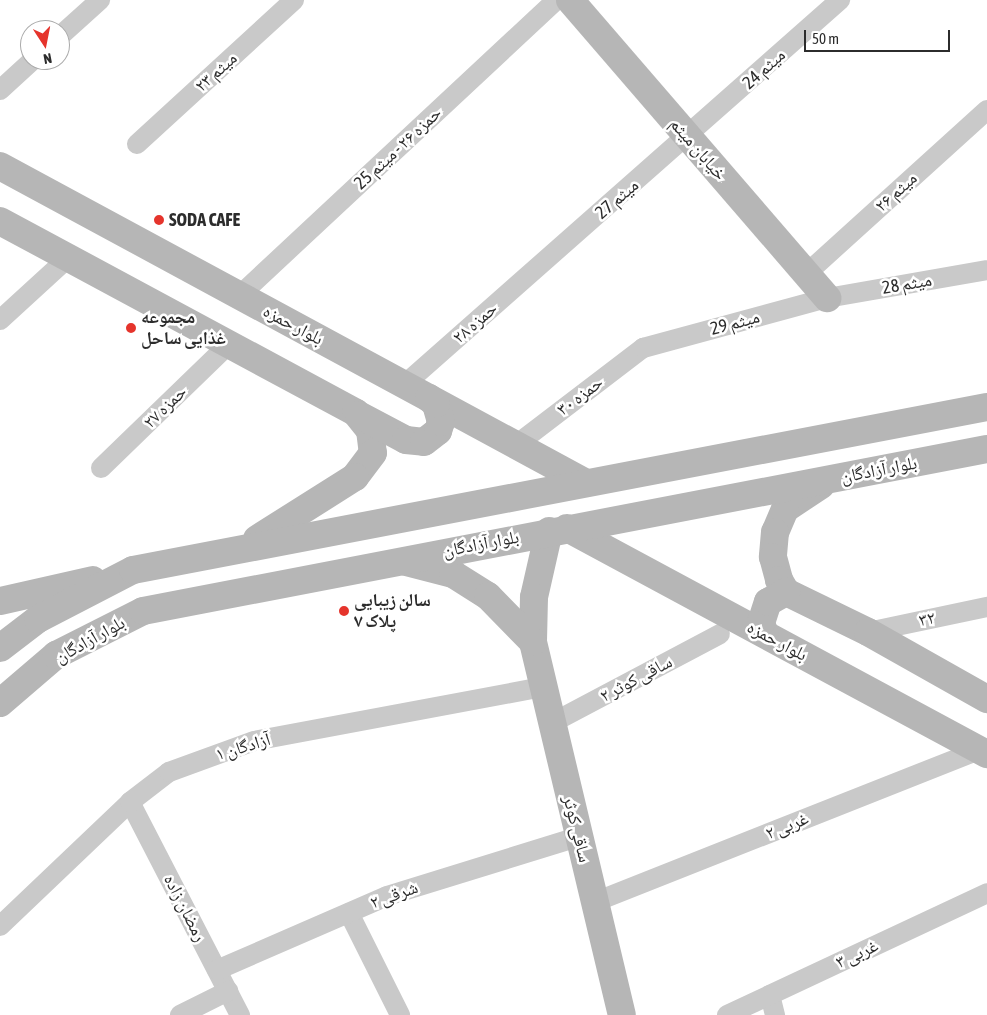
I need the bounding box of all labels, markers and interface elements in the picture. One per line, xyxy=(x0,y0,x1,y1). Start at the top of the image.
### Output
north arrow xyxy=(20,20,70,70)
scale bar xyxy=(807,20,953,52)
text: 50 m xyxy=(812,30,839,47)
street label: میثم 24 xyxy=(738,44,790,94)
street label: میثم ۲۳ xyxy=(190,47,242,97)
text: N xyxy=(42,50,53,67)
street label: حمزه ۲۶ - میثم 25 xyxy=(350,102,446,194)
street label: خیابان میثم xyxy=(665,113,731,185)
street label: میثم ۲۶ xyxy=(870,167,922,217)
street label: میثم 27 xyxy=(591,174,643,224)
place label: SODA CAFE xyxy=(169,209,240,231)
marker: SODA CAFE xyxy=(153,214,165,226)
street label: میثم 28 xyxy=(880,269,934,299)
street label: حمزه ۲۸ xyxy=(448,298,502,348)
street label: بلوار حمزه xyxy=(259,300,327,350)
street label: میثم 29 xyxy=(708,306,762,340)
place label: مجموعه غذایی ساحل xyxy=(141,307,226,350)
marker: مجموعه غذایی ساحل xyxy=(125,322,137,334)
street label: حمزه ۳۰ xyxy=(553,372,607,420)
street label: حمزه ۲۷ xyxy=(139,381,191,433)
street label: بلوار آزادگان xyxy=(839,452,919,488)
street label: بلوار آزادگان xyxy=(441,526,521,562)
place label: سالن زیبایی پلاک ۷ xyxy=(354,590,431,632)
marker: سالن زیبایی پلاک ۷ xyxy=(338,605,350,617)
street label: ۳۲ xyxy=(917,607,937,631)
street label: بلوار آزادگان xyxy=(51,612,129,668)
street label: بلوار حمزه xyxy=(743,616,811,666)
street label: ساقی کوثر ۲ xyxy=(596,651,676,707)
street label: آزادگان ۱ xyxy=(213,728,273,766)
street label: ساقی کوثر xyxy=(558,793,596,865)
street label: ۲ غربی xyxy=(762,808,812,844)
street label: رمضان زاده xyxy=(159,871,211,945)
street label: ۲ شرقی xyxy=(367,876,421,914)
street label: ۳ غربی xyxy=(832,935,882,973)

